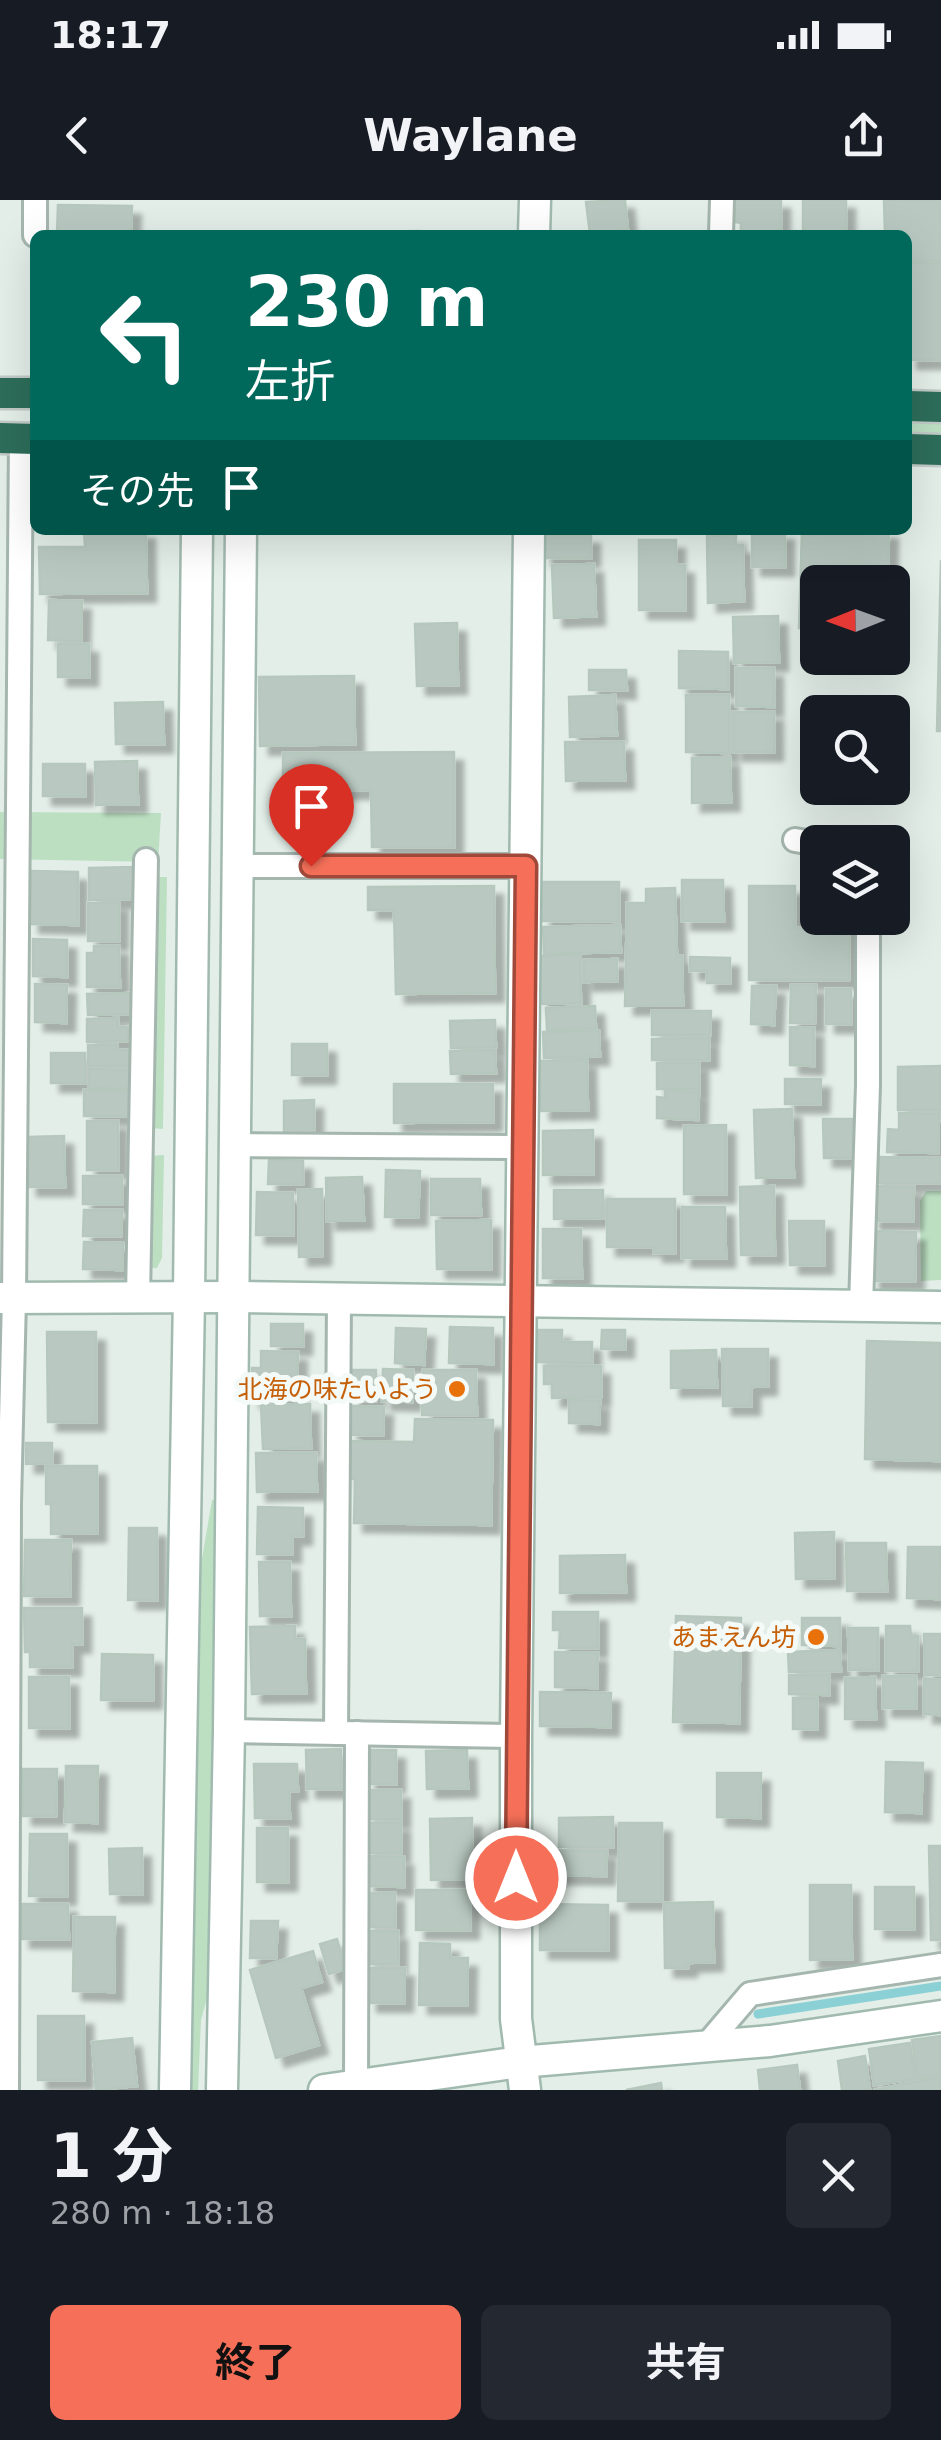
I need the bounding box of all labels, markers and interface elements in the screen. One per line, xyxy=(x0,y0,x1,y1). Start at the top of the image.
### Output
text: 18:17 xyxy=(50,13,171,57)
icon: back xyxy=(50,108,105,163)
icon: share xyxy=(836,108,891,163)
text: Waylane xyxy=(363,109,578,162)
text: 230 m xyxy=(245,261,488,343)
icon: left xyxy=(80,270,210,400)
text: 左折 xyxy=(245,355,335,408)
icon: arrive xyxy=(214,460,269,515)
text: その先 xyxy=(80,469,194,513)
north arrow xyxy=(800,565,910,675)
map controls xyxy=(800,565,910,935)
button: search xyxy=(800,695,910,805)
pin xyxy=(269,764,354,867)
icon: arrive xyxy=(284,779,339,834)
button: layers xyxy=(800,825,910,935)
place label: 北海の味たいよう xyxy=(237,1375,437,1404)
marker: 北海の味たいよう xyxy=(446,1378,468,1400)
place label: あまえん坊 xyxy=(671,1623,796,1652)
marker: あまえん坊 xyxy=(805,1626,827,1648)
position arrow xyxy=(464,1826,568,1930)
text: 1 分 xyxy=(50,2121,173,2191)
button: close xyxy=(786,2123,891,2228)
text: 280 m · 18:18 xyxy=(50,2194,275,2232)
button: 終了 xyxy=(50,2305,461,2420)
button: 共有 xyxy=(481,2305,891,2420)

